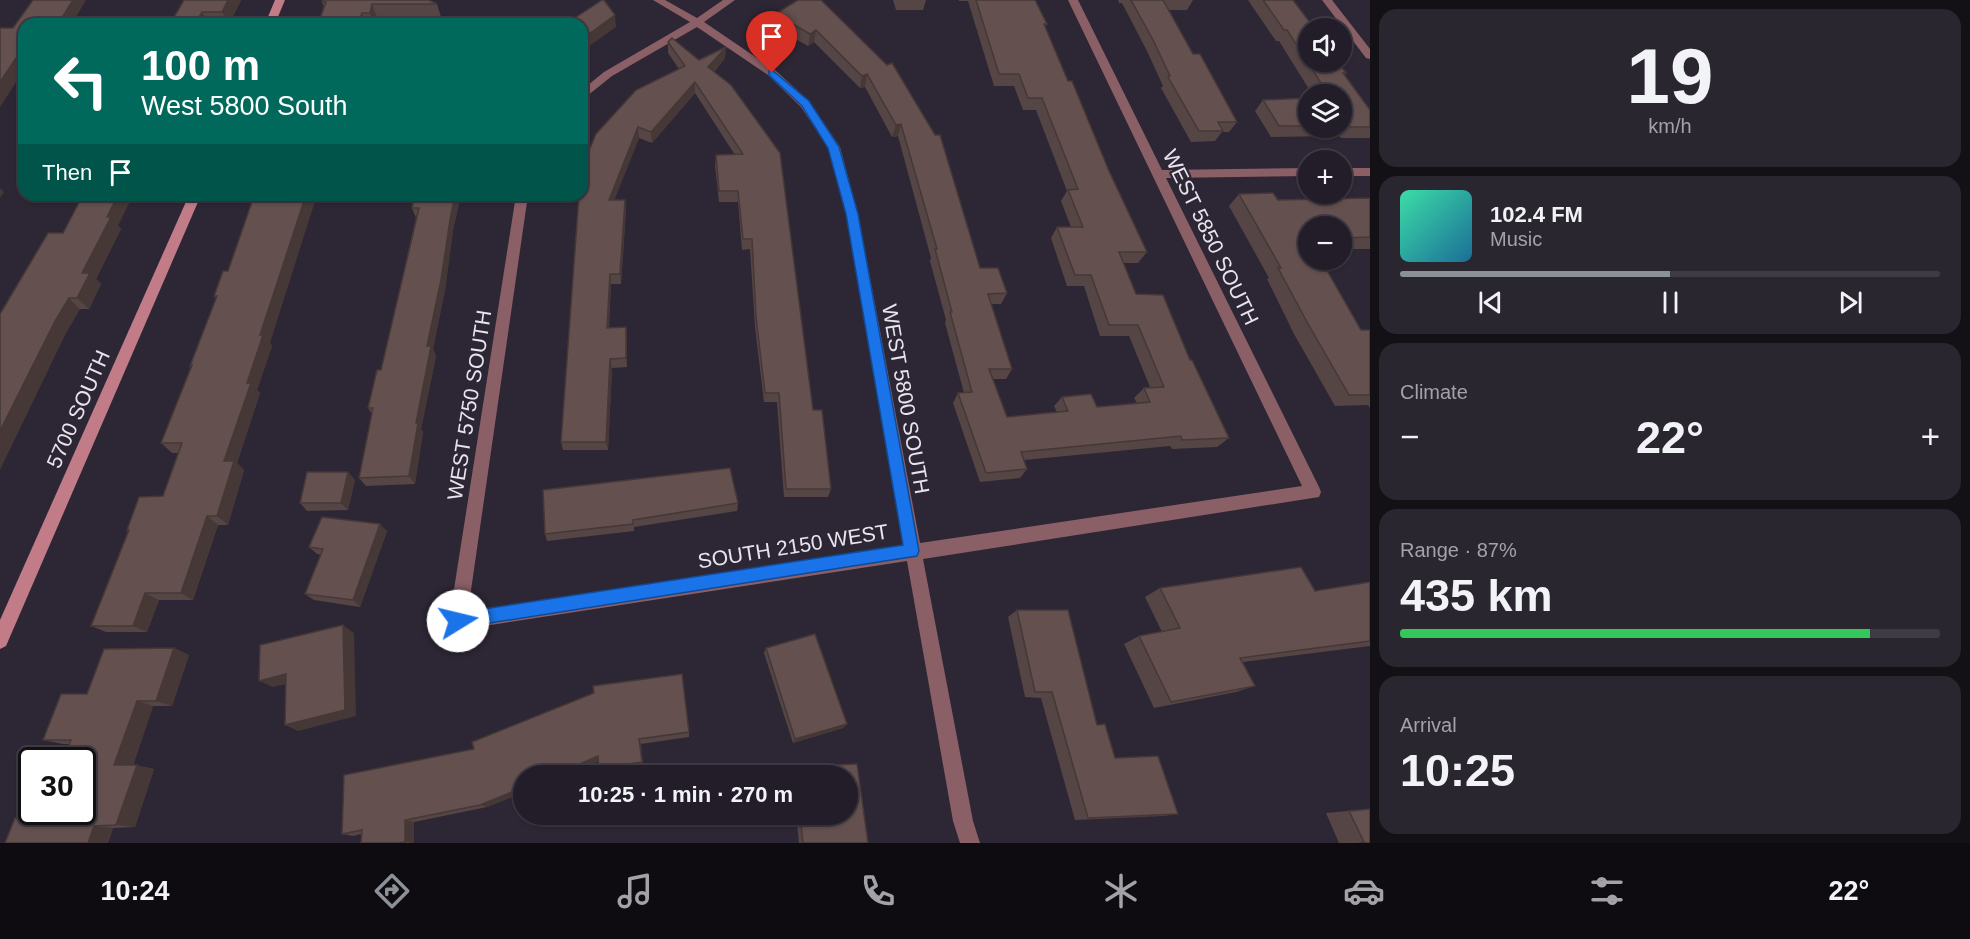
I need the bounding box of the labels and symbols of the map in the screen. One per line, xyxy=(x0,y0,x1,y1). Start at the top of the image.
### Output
pin xyxy=(746,11,797,73)
street label: WEST 5850 SOUTH xyxy=(1159,146,1263,328)
street label: WEST 5800 SOUTH xyxy=(878,302,934,496)
street label: WEST 5750 SOUTH xyxy=(443,308,495,502)
street label: 5700 SOUTH xyxy=(42,347,114,471)
street label: SOUTH 2150 WEST xyxy=(696,520,890,572)
position arrow xyxy=(426,589,490,653)
speed limit sign: 30 xyxy=(18,747,96,825)

